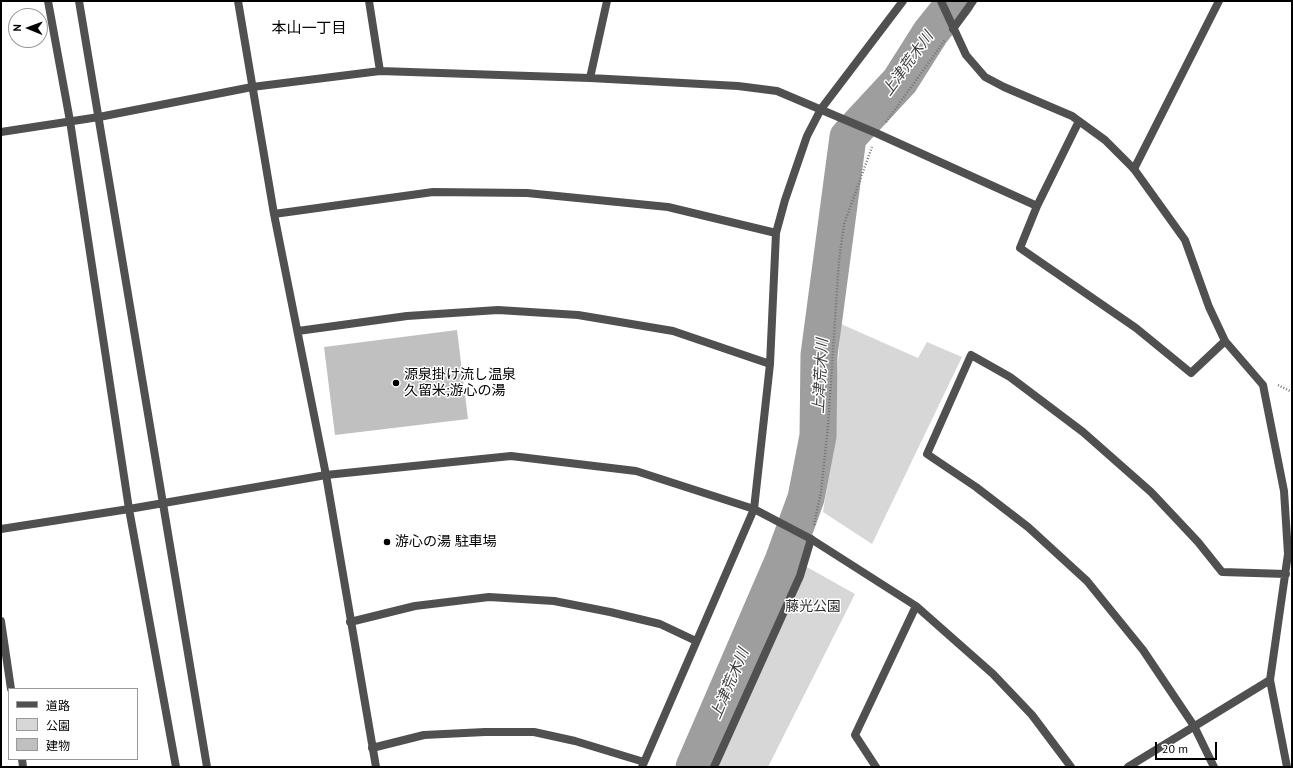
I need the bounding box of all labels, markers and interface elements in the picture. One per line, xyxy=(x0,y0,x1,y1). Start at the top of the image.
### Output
north arrow xyxy=(8,8,48,48)
district label: 本山一丁目 xyxy=(272,20,346,38)
text: N xyxy=(10,24,24,32)
water label: 上津荒木川 xyxy=(879,28,937,100)
water label: 上津荒木川 xyxy=(810,338,832,414)
place label: 源泉掛け流し温泉 久留米;游心の湯 xyxy=(404,367,516,400)
marker: 源泉掛け流し温泉 久留米;游心の湯 xyxy=(391,378,401,388)
place label: 游心の湯 駐車場 xyxy=(395,534,497,550)
marker: 游心の湯 駐車場 xyxy=(382,537,392,547)
park label: 藤光公園 xyxy=(785,599,841,615)
water label: 上津荒木川 xyxy=(707,646,753,722)
legend xyxy=(8,688,138,760)
text: 道路 xyxy=(46,698,70,713)
text: 公園 xyxy=(46,718,70,733)
scale bar xyxy=(1157,734,1219,760)
text: 建物 xyxy=(46,738,70,753)
text: 20 m xyxy=(1162,741,1188,756)

